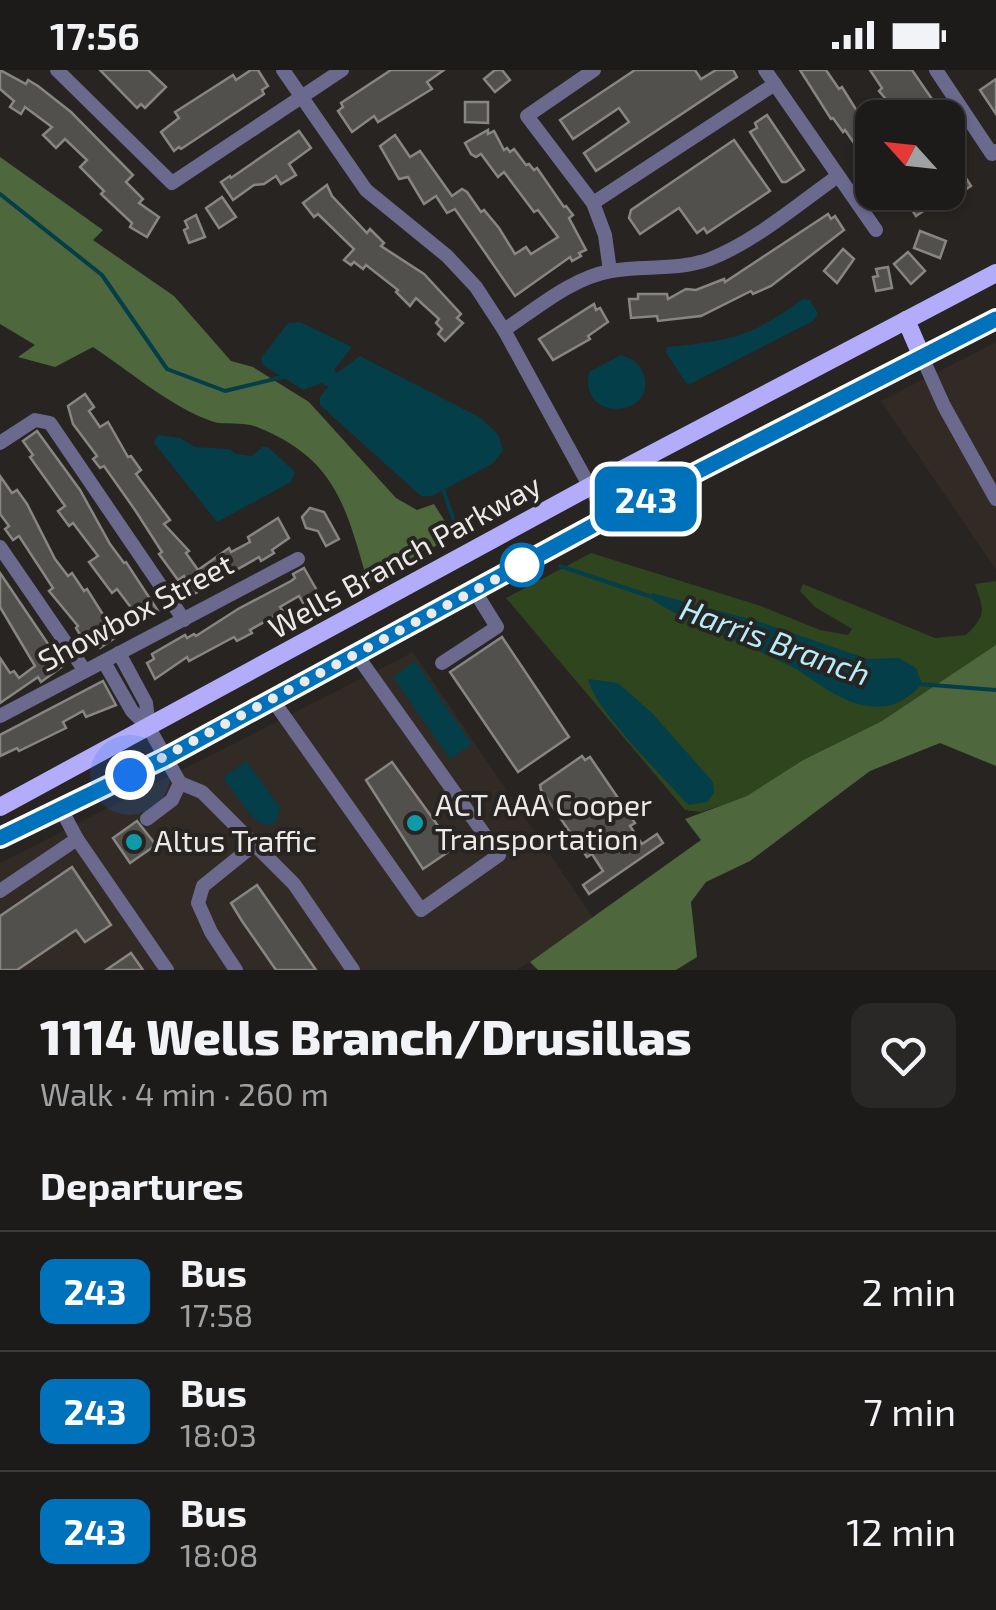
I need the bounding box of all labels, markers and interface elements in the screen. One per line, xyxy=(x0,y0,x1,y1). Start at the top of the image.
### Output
text: 17:56 xyxy=(50,12,140,58)
north arrow xyxy=(855,100,965,210)
map controls xyxy=(855,100,965,210)
street label: Wells Branch Parkway xyxy=(262,465,546,645)
line badge: 243 xyxy=(588,466,704,532)
text: 243 xyxy=(615,478,677,520)
unlabelled marker xyxy=(501,544,543,586)
street label: Showbox Street xyxy=(31,545,239,678)
water label: Harris Branch xyxy=(676,588,876,692)
your location xyxy=(105,750,155,800)
place label: ACT AAA Cooper Transportation xyxy=(435,786,652,856)
marker: ACT AAA Cooper Transportation xyxy=(404,812,426,834)
place label: Altus Traffic xyxy=(154,822,317,858)
marker: Altus Traffic xyxy=(123,831,145,853)
button: heart xyxy=(851,1003,956,1108)
text: 1114 Wells Branch/Drusillas xyxy=(40,1007,692,1065)
text: Walk · 4 min · 260 m xyxy=(40,1074,329,1112)
text: Departures xyxy=(40,1162,244,1208)
text: Bus xyxy=(180,1249,247,1295)
text: 2 min xyxy=(861,1268,956,1314)
text: 243 xyxy=(64,1270,126,1312)
text: 17:58 xyxy=(180,1295,253,1333)
text: Bus xyxy=(180,1369,247,1415)
text: 7 min xyxy=(863,1388,956,1434)
text: 243 xyxy=(64,1390,126,1432)
text: 18:03 xyxy=(180,1415,257,1453)
text: Bus xyxy=(180,1489,247,1535)
text: 12 min xyxy=(846,1508,956,1554)
text: 243 xyxy=(64,1510,126,1552)
text: 18:08 xyxy=(180,1535,258,1573)

